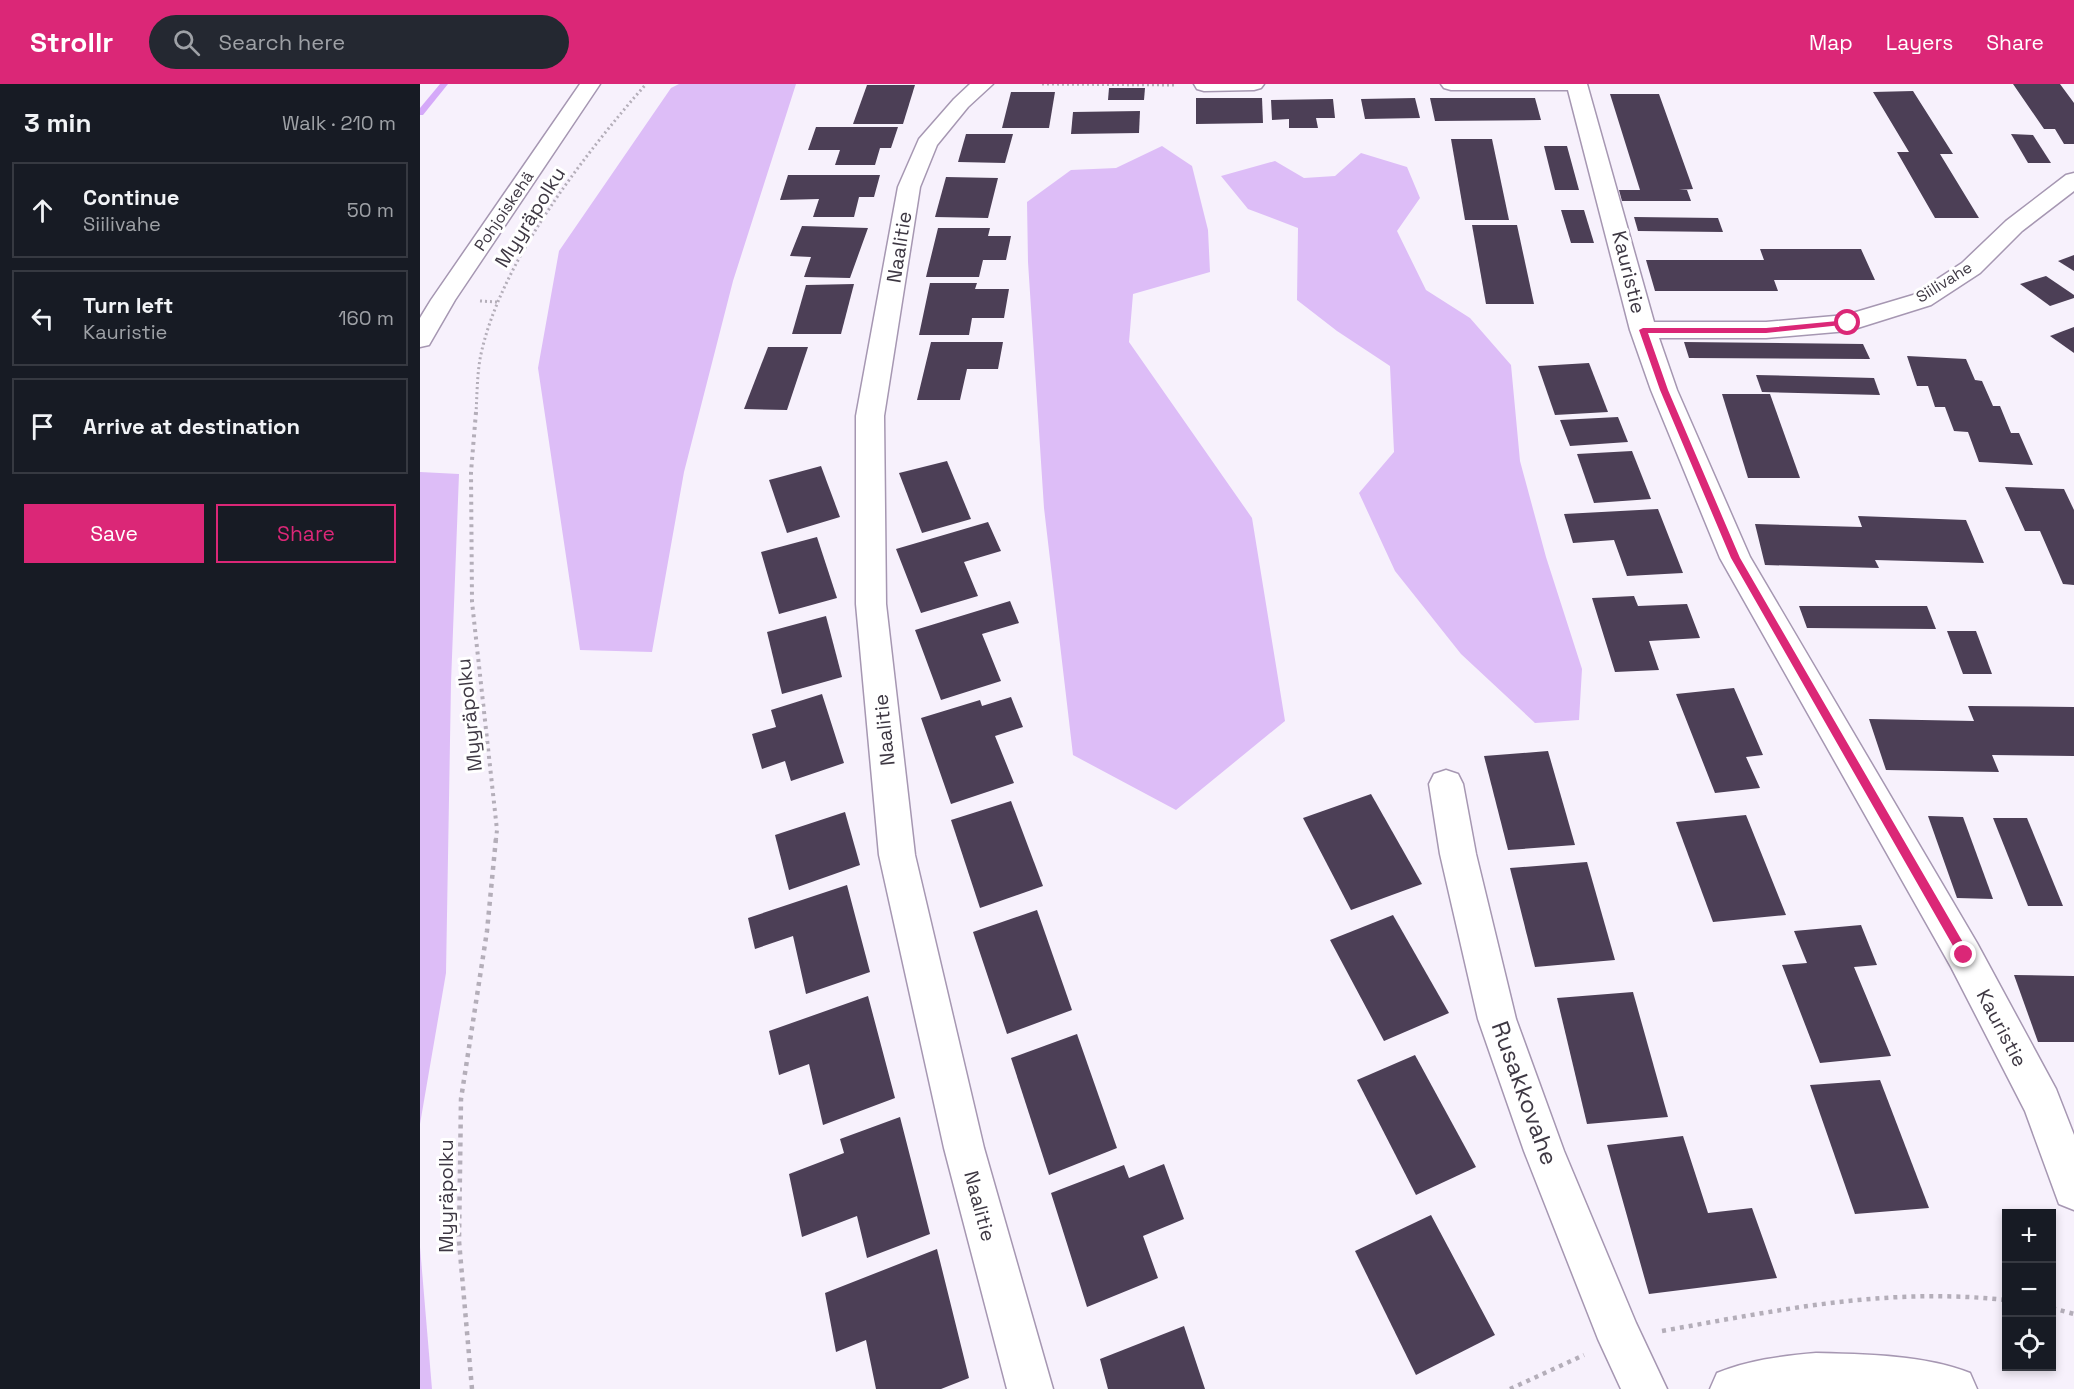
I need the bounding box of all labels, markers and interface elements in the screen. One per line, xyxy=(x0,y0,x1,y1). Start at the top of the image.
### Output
search box xyxy=(149,15,569,69)
text: Strollr xyxy=(30,24,113,60)
icon: search xyxy=(170,26,203,59)
text: Search here xyxy=(218,28,345,56)
text: Map xyxy=(1809,29,1853,56)
text: Layers xyxy=(1886,29,1953,56)
text: Share xyxy=(1986,29,2044,56)
text: 3 min xyxy=(24,106,92,140)
text: Walk · 210 m xyxy=(282,110,396,136)
street label: Myyräpolku xyxy=(489,162,571,272)
street label: Pohjoiskehä xyxy=(470,167,538,255)
text: Continue xyxy=(83,183,179,211)
icon: ahead xyxy=(26,194,59,227)
text: 50 m xyxy=(347,197,394,223)
street label: Naalitie xyxy=(881,209,917,285)
text: Siilivahe xyxy=(83,211,161,237)
street label: Kauristie xyxy=(1606,228,1652,316)
street label: Siilivahe xyxy=(1912,257,1976,307)
text: Turn left xyxy=(83,291,173,319)
icon: left xyxy=(26,302,59,335)
text: 160 m xyxy=(338,305,394,331)
route start xyxy=(1834,309,1860,335)
text: Kauristie xyxy=(83,319,167,345)
icon: arrive xyxy=(26,410,59,443)
text: Arrive at destination xyxy=(83,412,300,440)
button: Save xyxy=(24,504,204,563)
button: Share xyxy=(216,504,396,563)
street label: Myyräpolku xyxy=(450,657,488,773)
street label: Naalitie xyxy=(867,693,901,767)
route end xyxy=(1950,941,1976,967)
street label: Kauristie xyxy=(1971,985,2033,1071)
street label: Rusakkovahe xyxy=(1485,1017,1565,1169)
street label: Myyräpolku xyxy=(433,1139,459,1253)
street label: Naalitie xyxy=(958,1168,1002,1244)
map controls xyxy=(2002,1209,2056,1371)
button: + xyxy=(2002,1209,2056,1263)
button: − xyxy=(2002,1263,2056,1317)
button: locate xyxy=(2002,1317,2056,1371)

